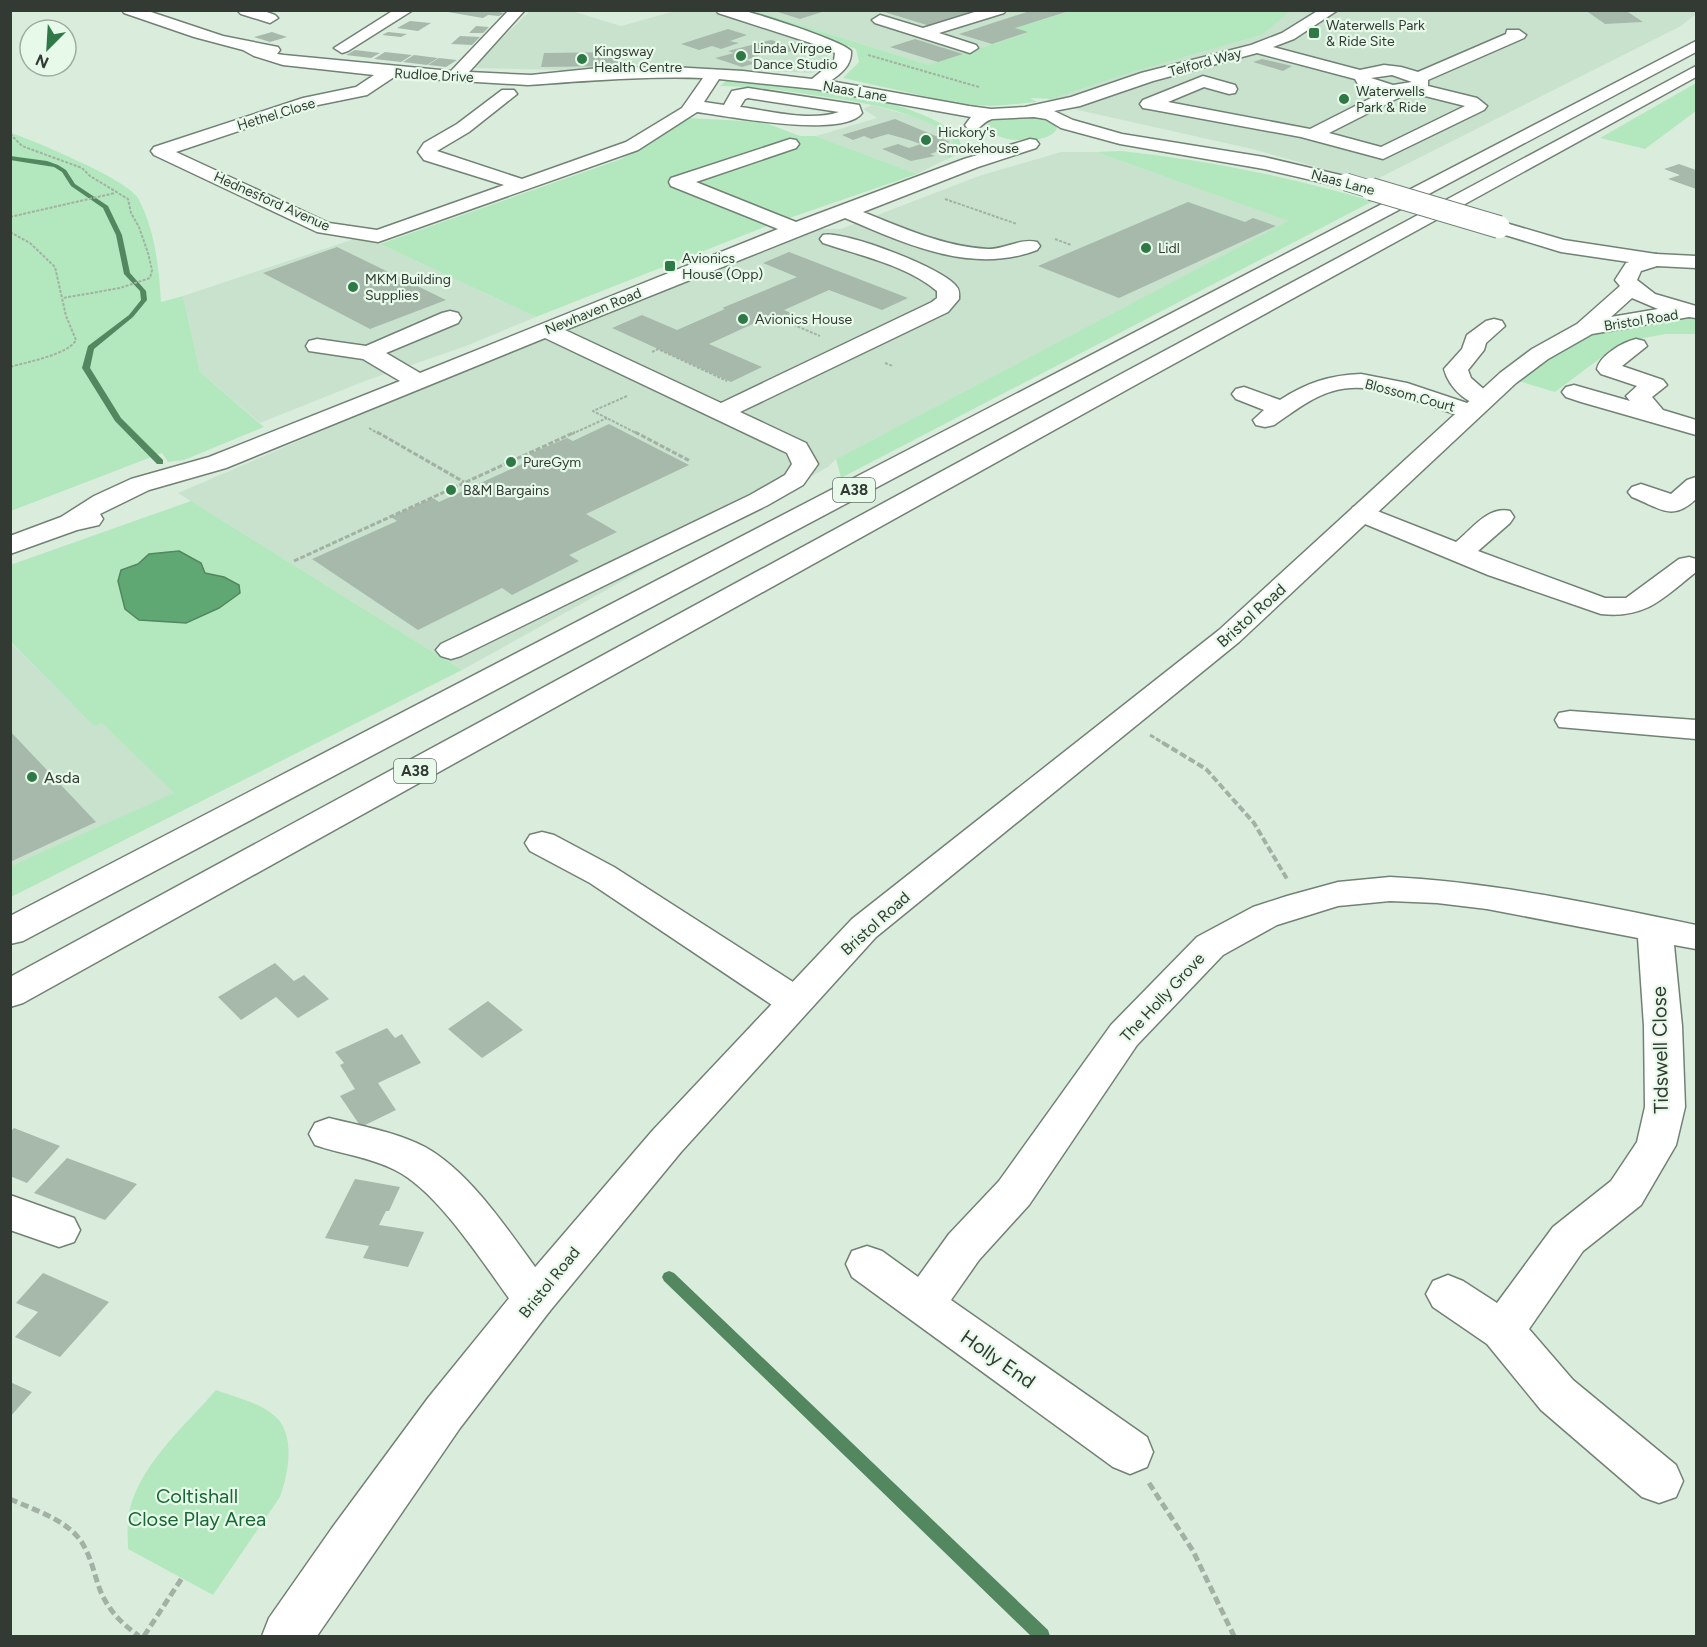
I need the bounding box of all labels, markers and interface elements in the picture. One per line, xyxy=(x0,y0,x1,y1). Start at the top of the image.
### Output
place label: Waterwells Park & Ride Site xyxy=(1326,17,1425,50)
north arrow xyxy=(18,18,78,78)
marker: Waterwells Park & Ride Site xyxy=(1307,26,1321,40)
place label: Linda Virgoe Dance Studio xyxy=(753,40,838,73)
place label: Kingsway Health Centre xyxy=(594,43,683,76)
street label: Telford Way xyxy=(1167,44,1244,80)
marker: Linda Virgoe Dance Studio xyxy=(734,49,748,63)
text: N xyxy=(33,50,52,72)
marker: Kingsway Health Centre xyxy=(575,52,589,66)
street label: Rudloe Drive xyxy=(394,65,474,86)
street label: Naas Lane xyxy=(821,77,889,106)
place label: Waterwells Park & Ride xyxy=(1356,83,1427,116)
marker: Waterwells Park & Ride xyxy=(1337,92,1351,106)
street label: Hethel Close xyxy=(235,94,318,134)
place label: Hickory's Smokehouse xyxy=(938,124,1019,157)
marker: Hickory's Smokehouse xyxy=(919,133,933,147)
street label: Naas Lane xyxy=(1309,166,1377,199)
street label: Hednesford Avenue xyxy=(211,168,333,235)
place label: Lidl xyxy=(1158,240,1180,257)
marker: Lidl xyxy=(1139,241,1153,255)
place label: Avionics House (Opp) xyxy=(682,250,763,283)
marker: Avionics House (Opp) xyxy=(663,259,677,273)
place label: MKM Building Supplies xyxy=(365,271,451,304)
marker: MKM Building Supplies xyxy=(346,280,360,294)
street label: Newhaven Road xyxy=(543,284,644,339)
street label: Bristol Road xyxy=(1603,306,1680,335)
place label: Avionics House xyxy=(755,311,853,328)
marker: Avionics House xyxy=(736,312,750,326)
street label: Blossom Court xyxy=(1363,375,1457,416)
place label: PureGym xyxy=(523,454,581,471)
marker: PureGym xyxy=(504,455,518,469)
road number: A38 xyxy=(833,478,875,502)
place label: B&M Bargains xyxy=(463,482,549,499)
marker: B&M Bargains xyxy=(444,483,458,497)
street label: Bristol Road xyxy=(1213,580,1290,651)
road number: A38 xyxy=(394,759,436,783)
place label: Asda xyxy=(44,768,80,787)
marker: Asda xyxy=(25,770,39,784)
street label: Bristol Road xyxy=(837,888,914,959)
street label: The Holly Grove xyxy=(1116,949,1209,1046)
street label: Tidswell Close xyxy=(1647,986,1673,1114)
street label: Bristol Road xyxy=(515,1243,584,1322)
street label: Holly End xyxy=(956,1325,1040,1393)
park label: Coltishall Close Play Area xyxy=(128,1484,266,1531)

